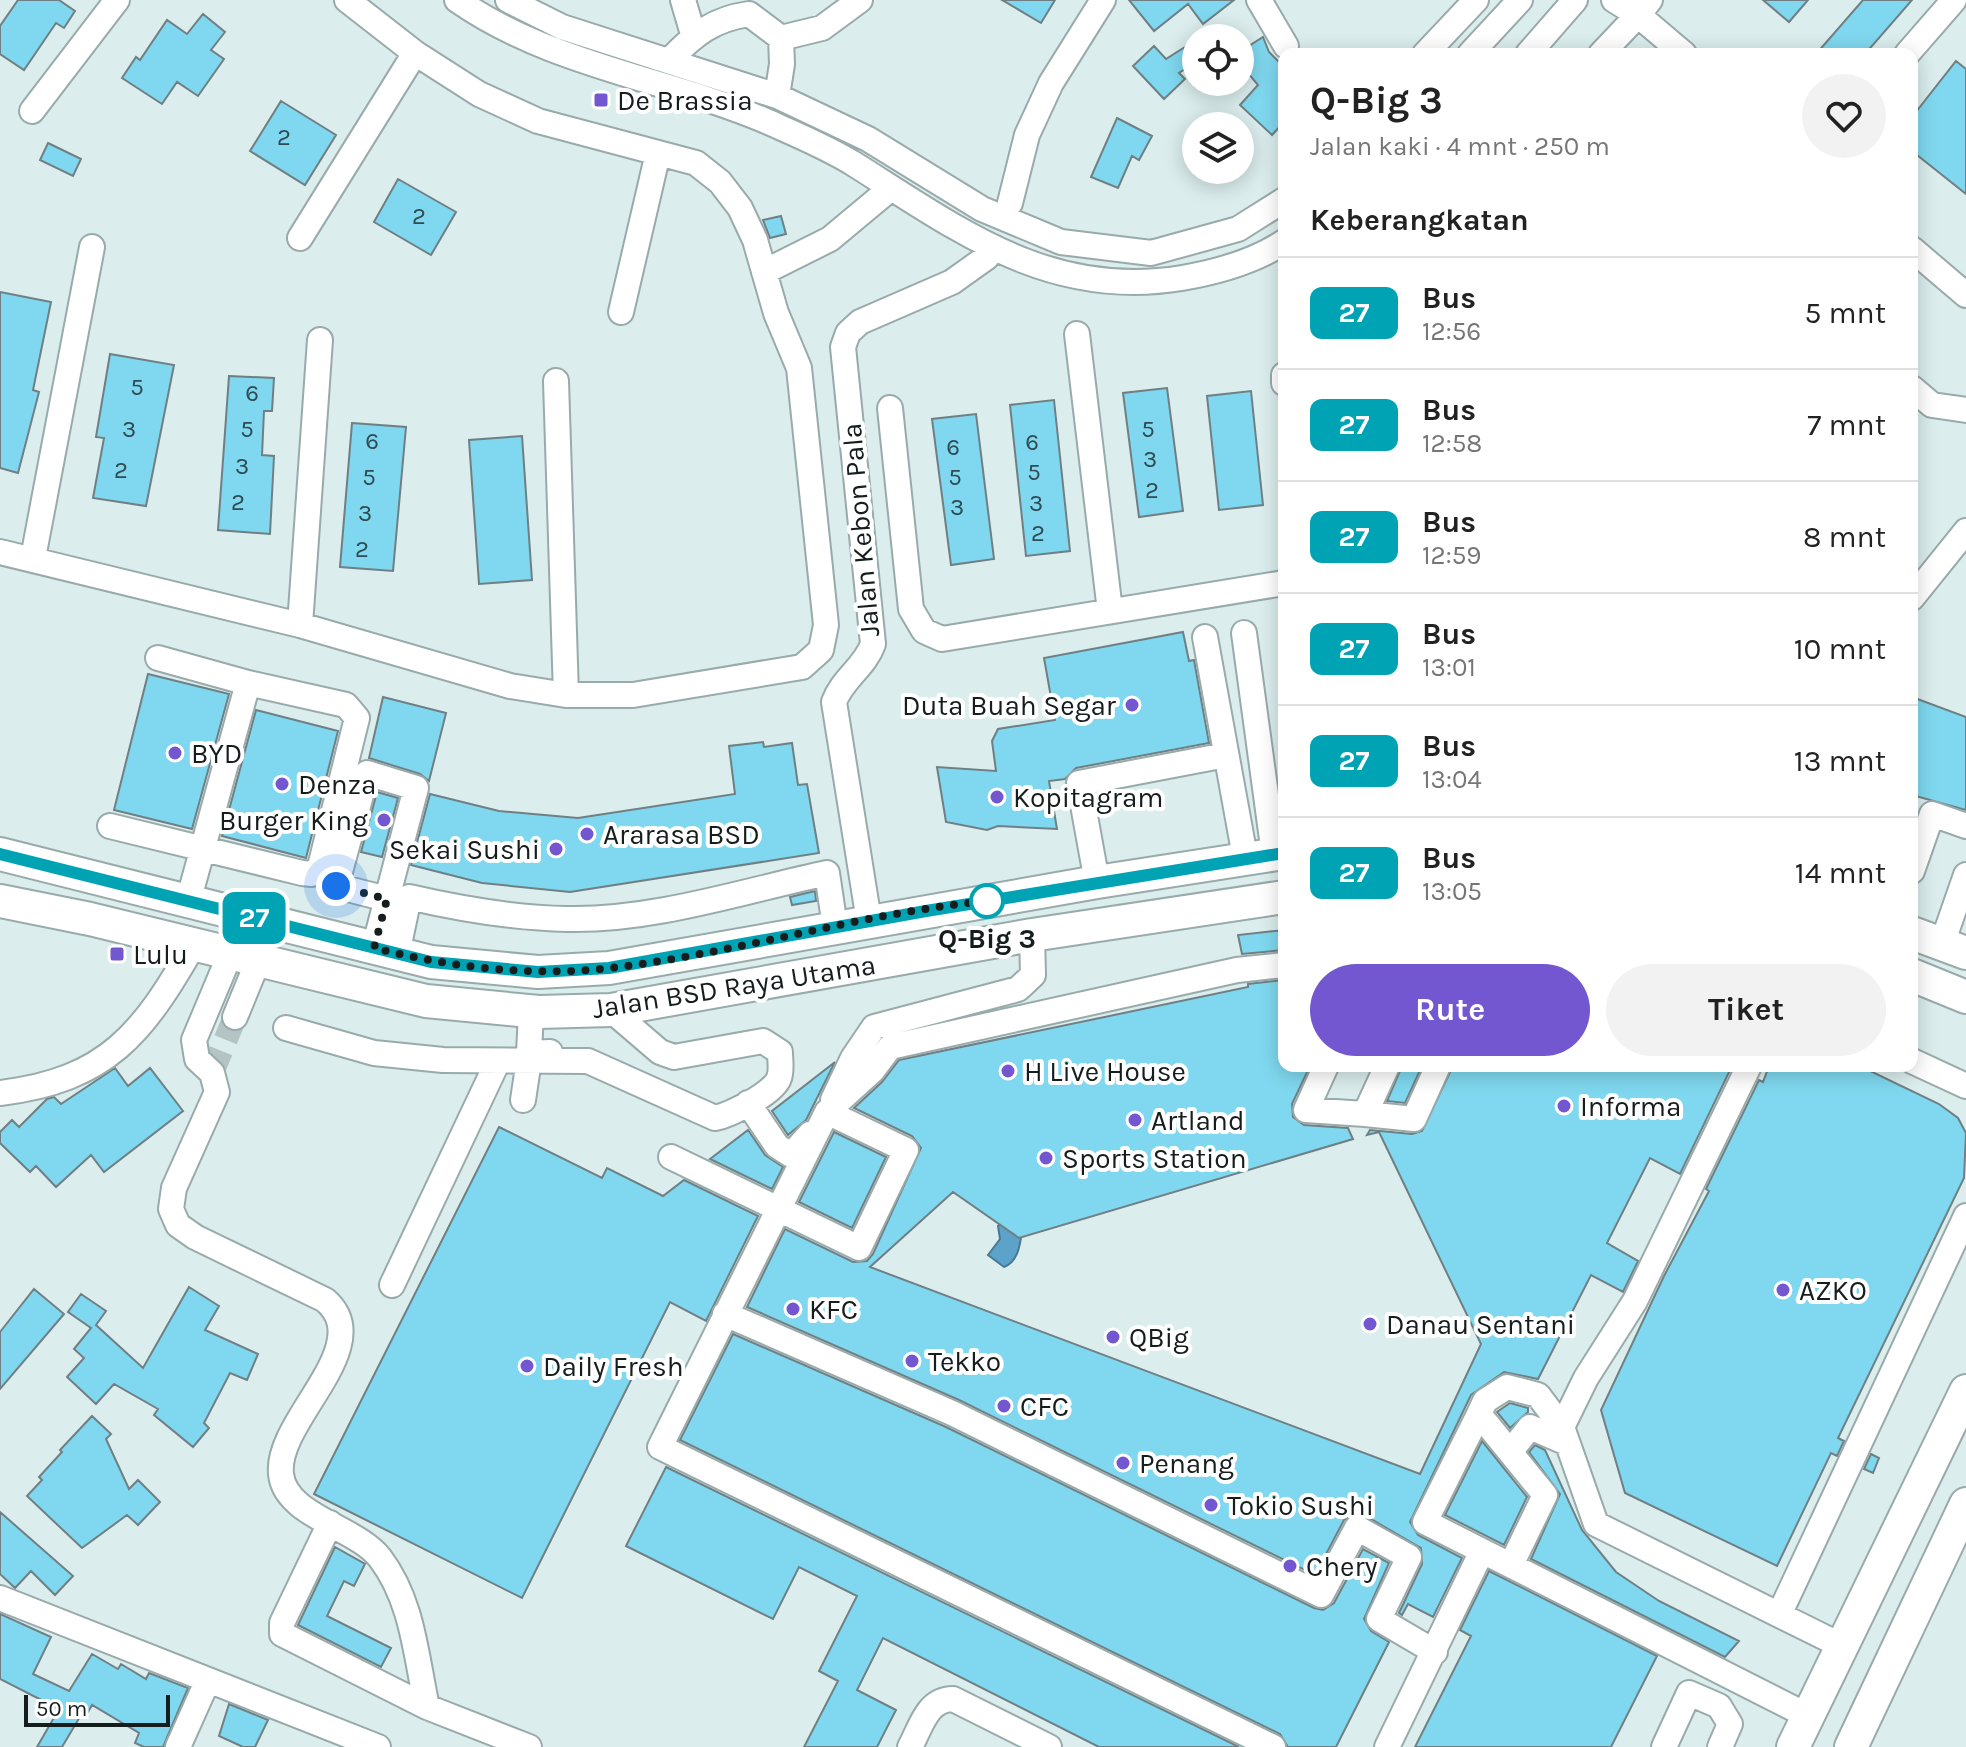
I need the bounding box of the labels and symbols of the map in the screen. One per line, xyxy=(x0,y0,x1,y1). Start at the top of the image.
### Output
place label: De Brassia xyxy=(617,84,753,117)
marker: De Brassia xyxy=(592,91,610,109)
house number: 2 xyxy=(277,123,291,151)
house number: 2 xyxy=(412,202,426,230)
house number: 5 xyxy=(130,373,144,401)
house number: 6 xyxy=(245,379,259,407)
house number: 3 xyxy=(122,415,136,443)
house number: 5 xyxy=(240,415,254,443)
house number: 5 xyxy=(1141,415,1155,443)
street label: Jalan Kebon Pala xyxy=(835,422,886,638)
house number: 6 xyxy=(365,427,379,455)
house number: 6 xyxy=(1025,428,1039,456)
house number: 6 xyxy=(946,433,960,461)
house number: 3 xyxy=(1143,445,1157,473)
house number: 3 xyxy=(235,452,249,480)
house number: 2 xyxy=(114,456,128,484)
house number: 5 xyxy=(1027,458,1041,486)
house number: 5 xyxy=(362,463,376,491)
house number: 5 xyxy=(948,463,962,491)
house number: 2 xyxy=(1145,476,1159,504)
house number: 2 xyxy=(231,488,245,516)
house number: 3 xyxy=(1029,489,1043,517)
house number: 3 xyxy=(950,493,964,521)
house number: 3 xyxy=(358,499,372,527)
house number: 2 xyxy=(1031,519,1045,547)
house number: 2 xyxy=(355,535,369,563)
place label: Duta Buah Segar xyxy=(902,689,1117,722)
marker: Duta Buah Segar xyxy=(1123,696,1141,714)
place label: BYD xyxy=(191,737,242,770)
marker: BYD xyxy=(166,744,184,762)
place label: Denza xyxy=(298,768,376,801)
marker: Denza xyxy=(273,775,291,793)
place label: Kopitagram xyxy=(1013,781,1164,814)
marker: Kopitagram xyxy=(988,788,1006,806)
place label: Burger King xyxy=(219,804,368,837)
marker: Burger King xyxy=(375,811,393,829)
place label: Ararasa BSD xyxy=(603,818,760,851)
marker: Ararasa BSD xyxy=(578,825,596,843)
place label: Sekai Sushi xyxy=(389,833,540,866)
marker: Sekai Sushi xyxy=(547,840,565,858)
your location xyxy=(316,866,356,906)
marker: Q-Big 3 xyxy=(970,884,1004,918)
line badge: 27 xyxy=(218,892,290,944)
place label: Q-Big 3 xyxy=(938,922,1036,955)
place label: Lulu xyxy=(133,938,188,971)
marker: Lulu xyxy=(108,945,126,963)
street label: Jalan BSD Raya Utama xyxy=(590,948,878,1025)
place label: H Live House xyxy=(1024,1055,1186,1088)
marker: H Live House xyxy=(999,1062,1017,1080)
place label: Informa xyxy=(1580,1090,1681,1123)
marker: Informa xyxy=(1555,1097,1573,1115)
place label: Artland xyxy=(1151,1104,1244,1137)
marker: Artland xyxy=(1126,1111,1144,1129)
place label: Sports Station xyxy=(1062,1142,1247,1175)
marker: Sports Station xyxy=(1037,1149,1055,1167)
place label: AZKO xyxy=(1799,1274,1867,1307)
marker: AZKO xyxy=(1774,1281,1792,1299)
place label: KFC xyxy=(809,1293,858,1326)
marker: KFC xyxy=(784,1300,802,1318)
place label: Danau Sentani xyxy=(1386,1308,1575,1341)
marker: Danau Sentani xyxy=(1361,1315,1379,1333)
place label: QBig xyxy=(1129,1321,1189,1354)
marker: QBig xyxy=(1104,1328,1122,1346)
place label: Tekko xyxy=(928,1345,1001,1378)
place label: Daily Fresh xyxy=(543,1350,684,1383)
marker: Tekko xyxy=(903,1352,921,1370)
marker: Daily Fresh xyxy=(518,1357,536,1375)
place label: CFC xyxy=(1020,1390,1069,1423)
marker: CFC xyxy=(995,1397,1013,1415)
place label: Penang xyxy=(1139,1447,1234,1480)
marker: Penang xyxy=(1114,1454,1132,1472)
place label: Tokio Sushi xyxy=(1227,1489,1374,1522)
marker: Tokio Sushi xyxy=(1202,1496,1220,1514)
place label: Chery xyxy=(1306,1550,1378,1583)
marker: Chery xyxy=(1281,1557,1299,1575)
scale bar xyxy=(24,1691,170,1727)

